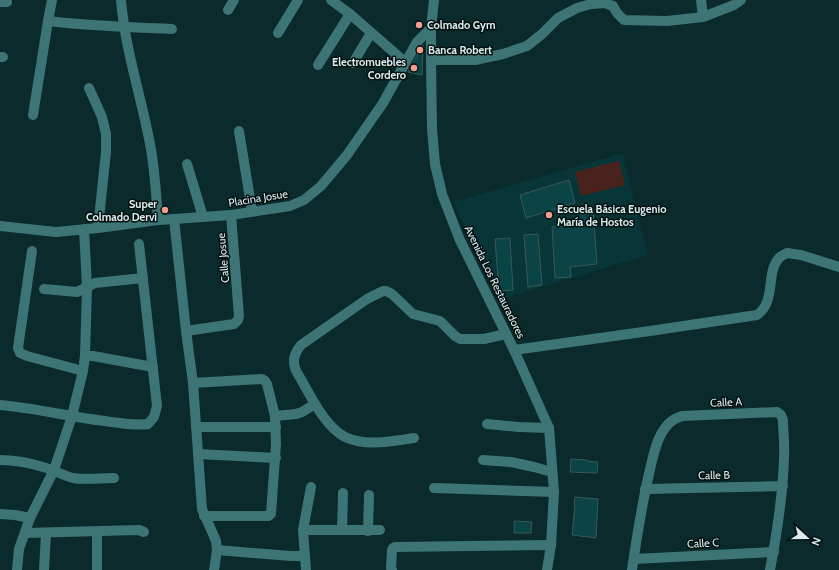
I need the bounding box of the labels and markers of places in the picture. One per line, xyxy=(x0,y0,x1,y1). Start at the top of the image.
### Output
place label: Colmado Gym xyxy=(427,18,495,32)
marker: Colmado Gym xyxy=(414,20,424,30)
place label: Banca Robert xyxy=(428,43,492,57)
marker: Banca Robert xyxy=(415,45,425,55)
place label: Electromuebles Cordero xyxy=(332,55,406,82)
marker: Electromuebles Cordero xyxy=(409,63,419,73)
place label: Super Colmado Dervi xyxy=(86,197,157,224)
place label: Escuela Básica Eugenio María de Hostos xyxy=(557,202,666,229)
marker: Super Colmado Dervi xyxy=(160,205,170,215)
marker: Escuela Básica Eugenio María de Hostos xyxy=(544,210,554,220)

